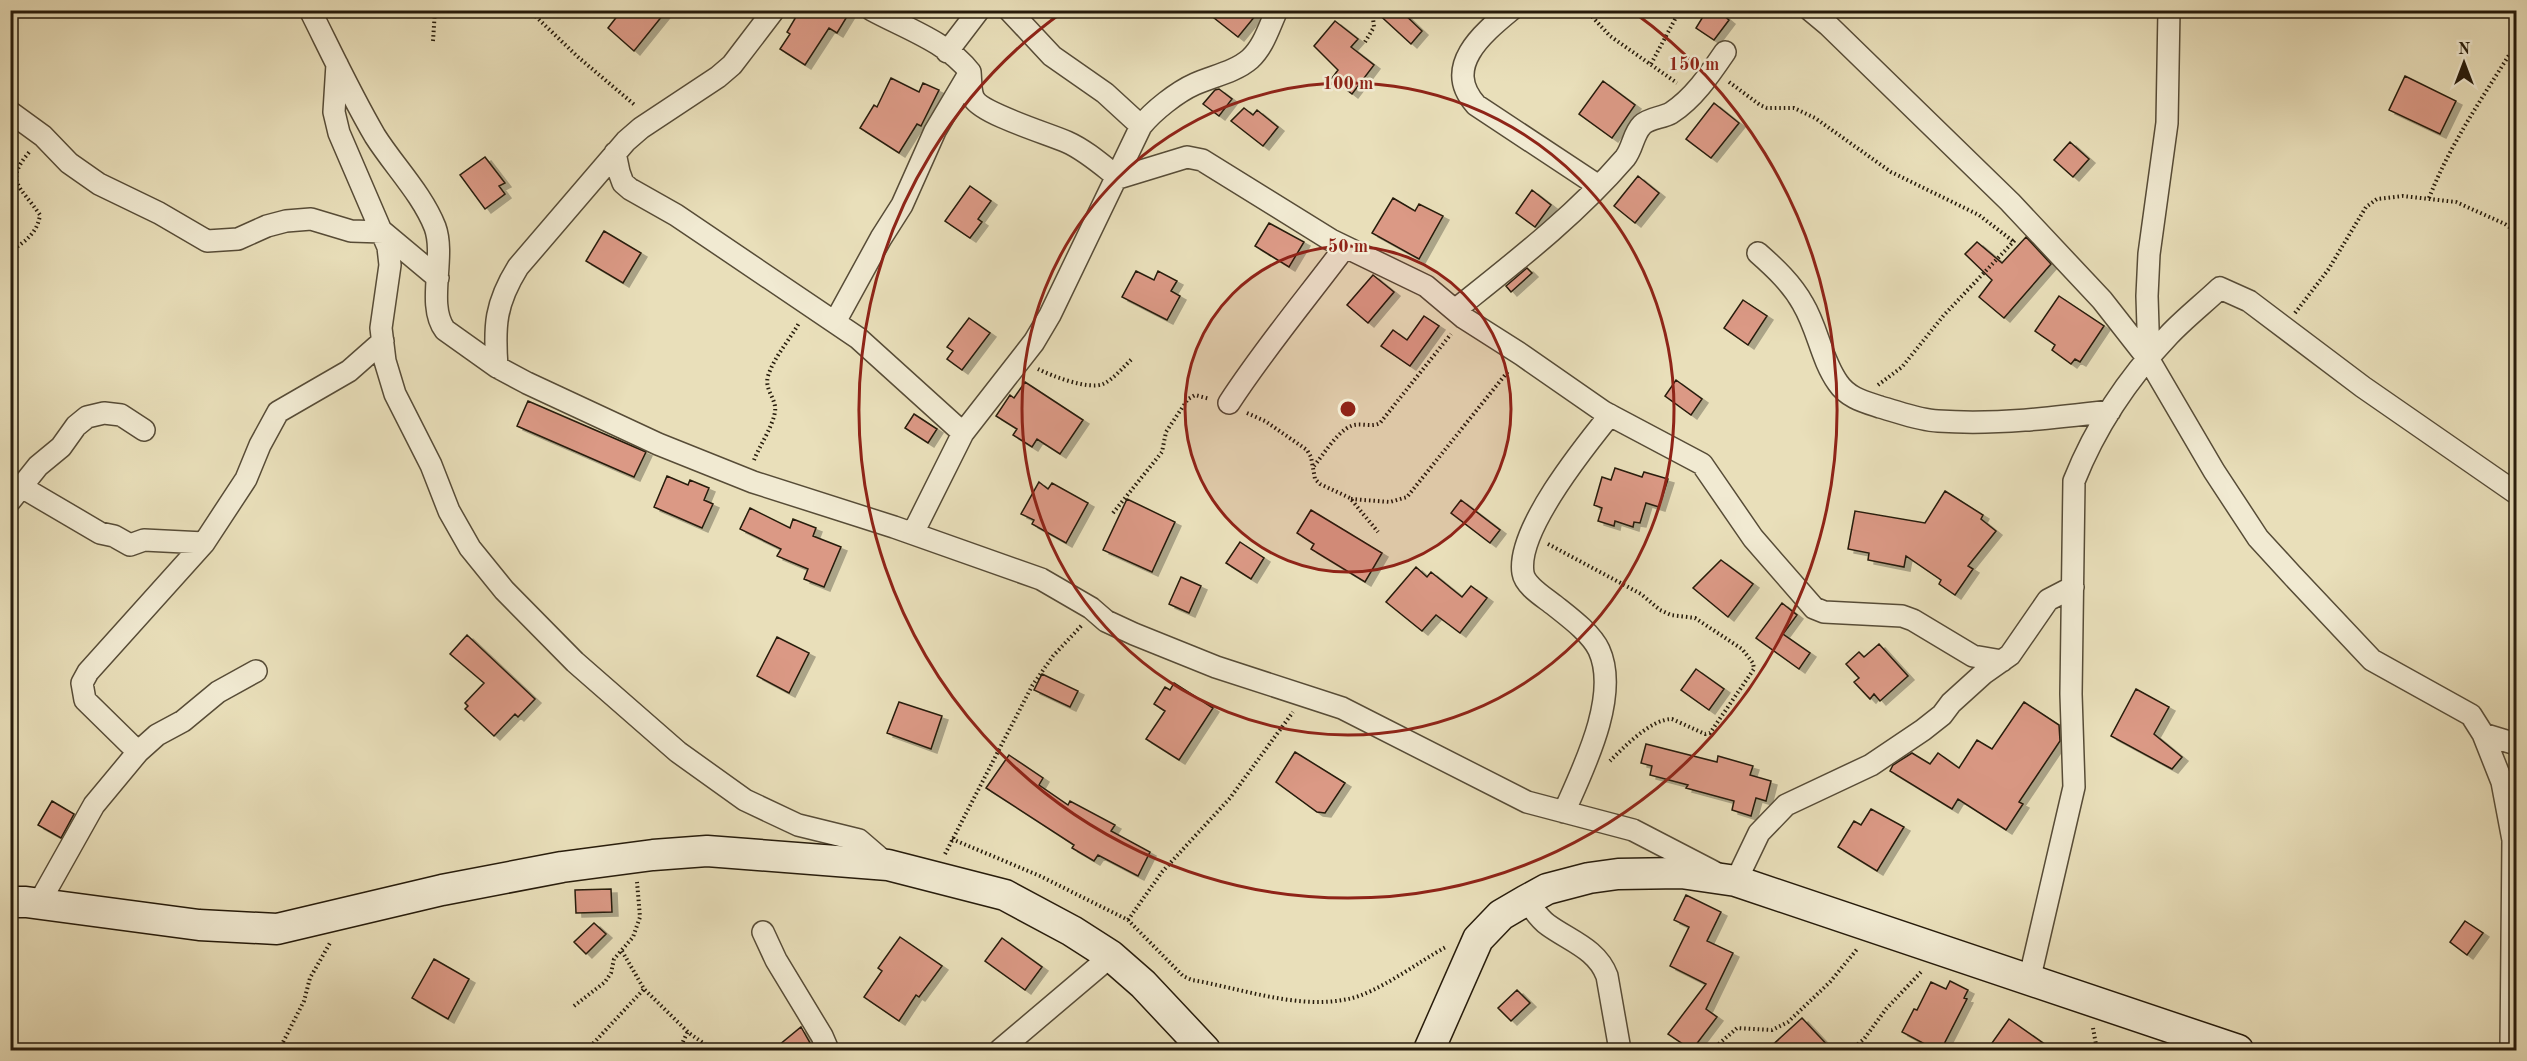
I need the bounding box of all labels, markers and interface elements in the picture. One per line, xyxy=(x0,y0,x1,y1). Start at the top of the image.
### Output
north arrow xyxy=(2434,33,2494,93)
text: N xyxy=(2458,42,2471,58)
text: 150 m xyxy=(1669,56,1719,74)
text: 100 m xyxy=(1323,75,1373,93)
text: 50 m xyxy=(1328,238,1368,256)
centre of rings xyxy=(1338,399,1358,419)

